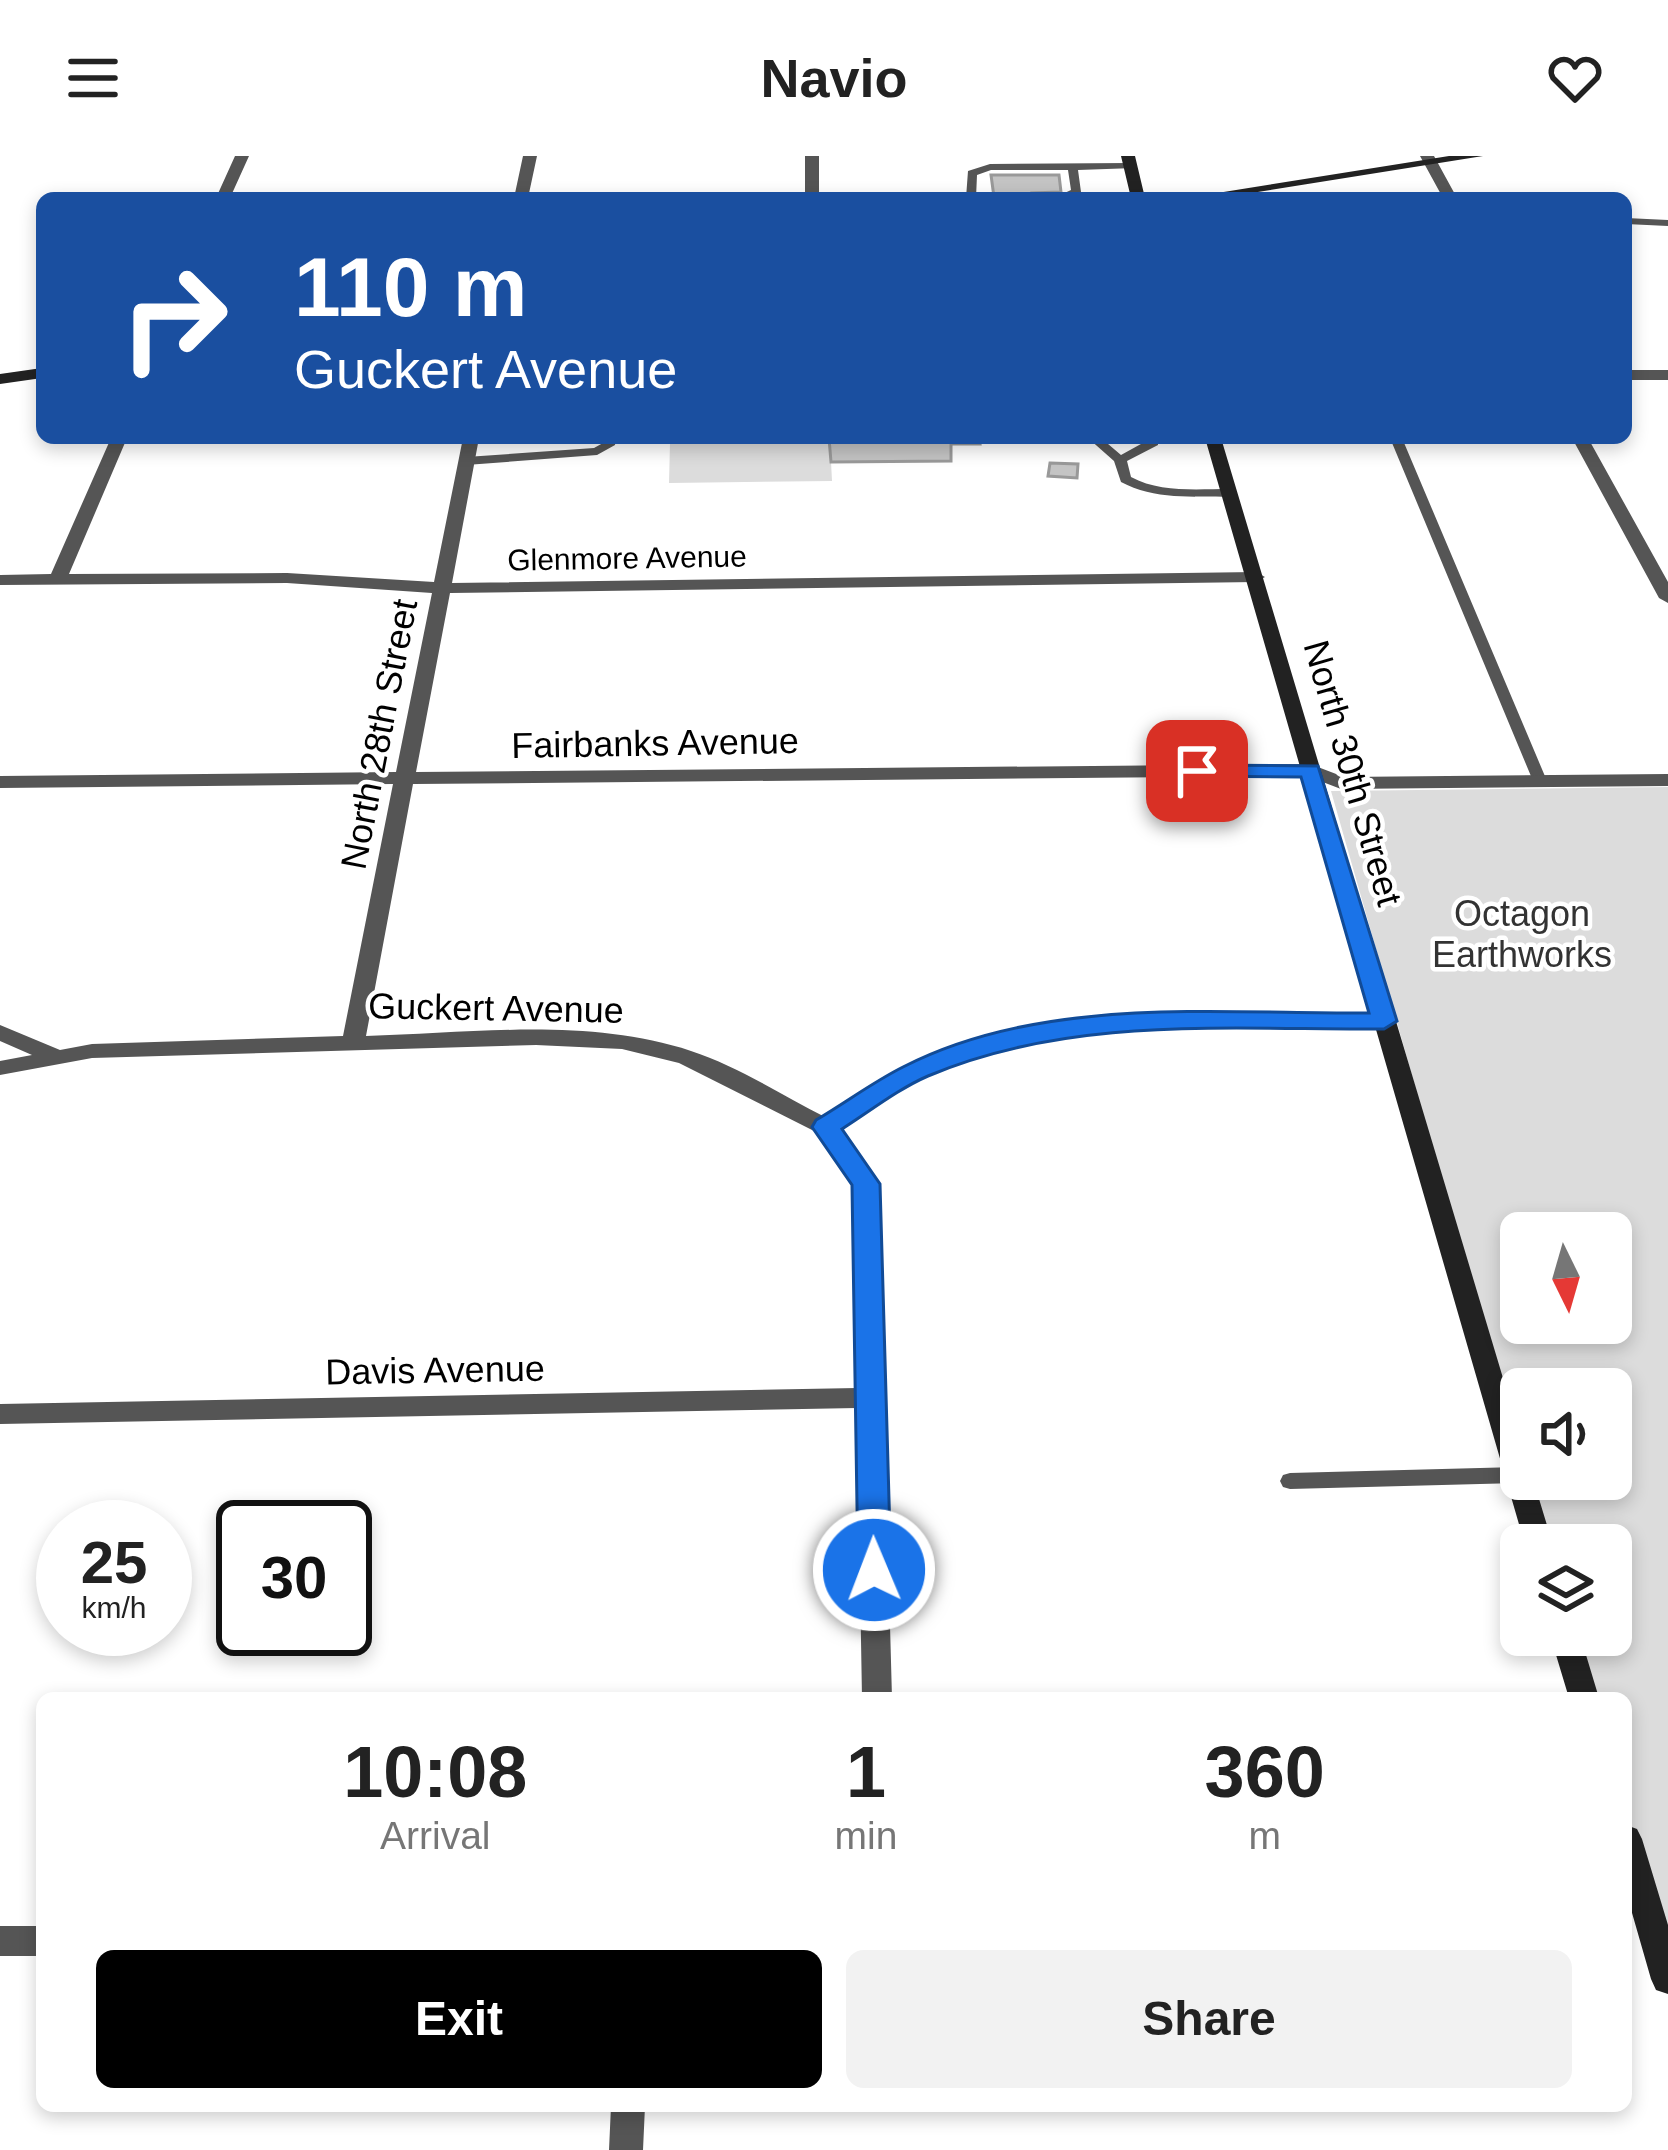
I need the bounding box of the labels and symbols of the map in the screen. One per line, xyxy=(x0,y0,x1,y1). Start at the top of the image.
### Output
street label: Glenmore Avenue xyxy=(507,539,747,577)
street label: North 28th Street xyxy=(333,596,425,872)
street label: North 30th Street xyxy=(1296,636,1410,910)
street label: Fairbanks Avenue xyxy=(511,720,799,766)
pin xyxy=(1146,720,1248,822)
park label: Octagon Earthworks xyxy=(1432,893,1612,975)
street label: Guckert Avenue xyxy=(368,985,624,1031)
north arrow xyxy=(1500,1212,1632,1344)
street label: Davis Avenue xyxy=(325,1348,545,1392)
speed limit sign: 30 xyxy=(216,1500,372,1656)
position arrow xyxy=(811,1507,937,1633)

